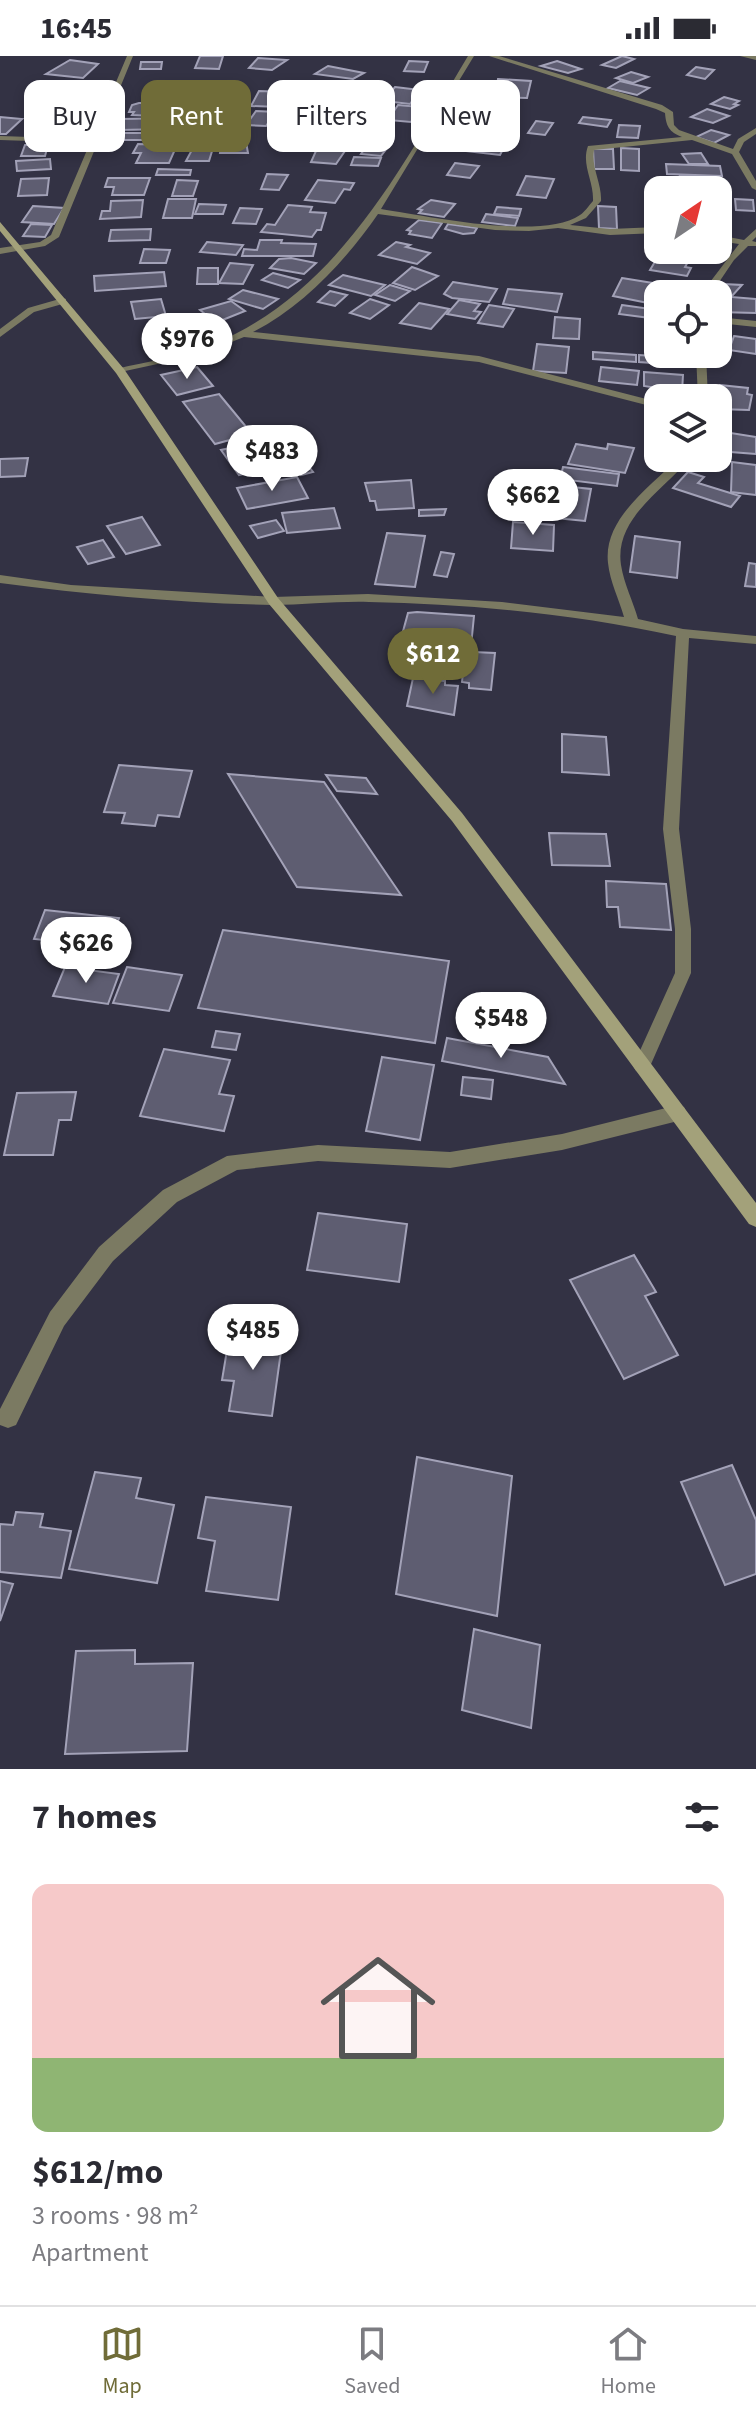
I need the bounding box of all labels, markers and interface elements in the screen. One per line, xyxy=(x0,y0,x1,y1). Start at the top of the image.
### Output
text: 16:45 xyxy=(40,7,112,50)
chip: Buy xyxy=(24,80,125,152)
chip: Rent xyxy=(141,80,251,152)
chip: Filters xyxy=(267,80,395,152)
chip: New xyxy=(411,80,520,152)
north arrow xyxy=(644,176,732,264)
map controls xyxy=(644,176,732,472)
button: locate xyxy=(644,280,732,368)
pin: $976 xyxy=(140,313,234,381)
text: $976 xyxy=(160,320,214,357)
button: layers xyxy=(644,384,732,472)
pin: $483 xyxy=(225,425,319,493)
text: $483 xyxy=(245,432,299,469)
pin: $662 xyxy=(486,469,580,537)
text: $662 xyxy=(506,476,560,513)
pin: $612 xyxy=(386,628,480,696)
text: $612 xyxy=(406,635,460,672)
pin: $626 xyxy=(39,917,133,985)
text: $626 xyxy=(59,924,113,961)
pin: $548 xyxy=(454,992,548,1060)
text: $548 xyxy=(474,999,528,1036)
pin: $485 xyxy=(206,1304,300,1372)
text: $485 xyxy=(226,1311,280,1348)
text: 7 homes xyxy=(32,1793,157,1842)
icon: filters xyxy=(680,1795,724,1839)
icon: home xyxy=(306,1936,450,2080)
text: $612/mo xyxy=(32,2148,163,2197)
text: 3 rooms · 98 m² xyxy=(32,2197,199,2234)
text: Apartment xyxy=(32,2234,149,2271)
tab: Map xyxy=(100,2322,144,2402)
tab: Saved xyxy=(344,2322,400,2402)
tab: Home xyxy=(601,2322,656,2402)

